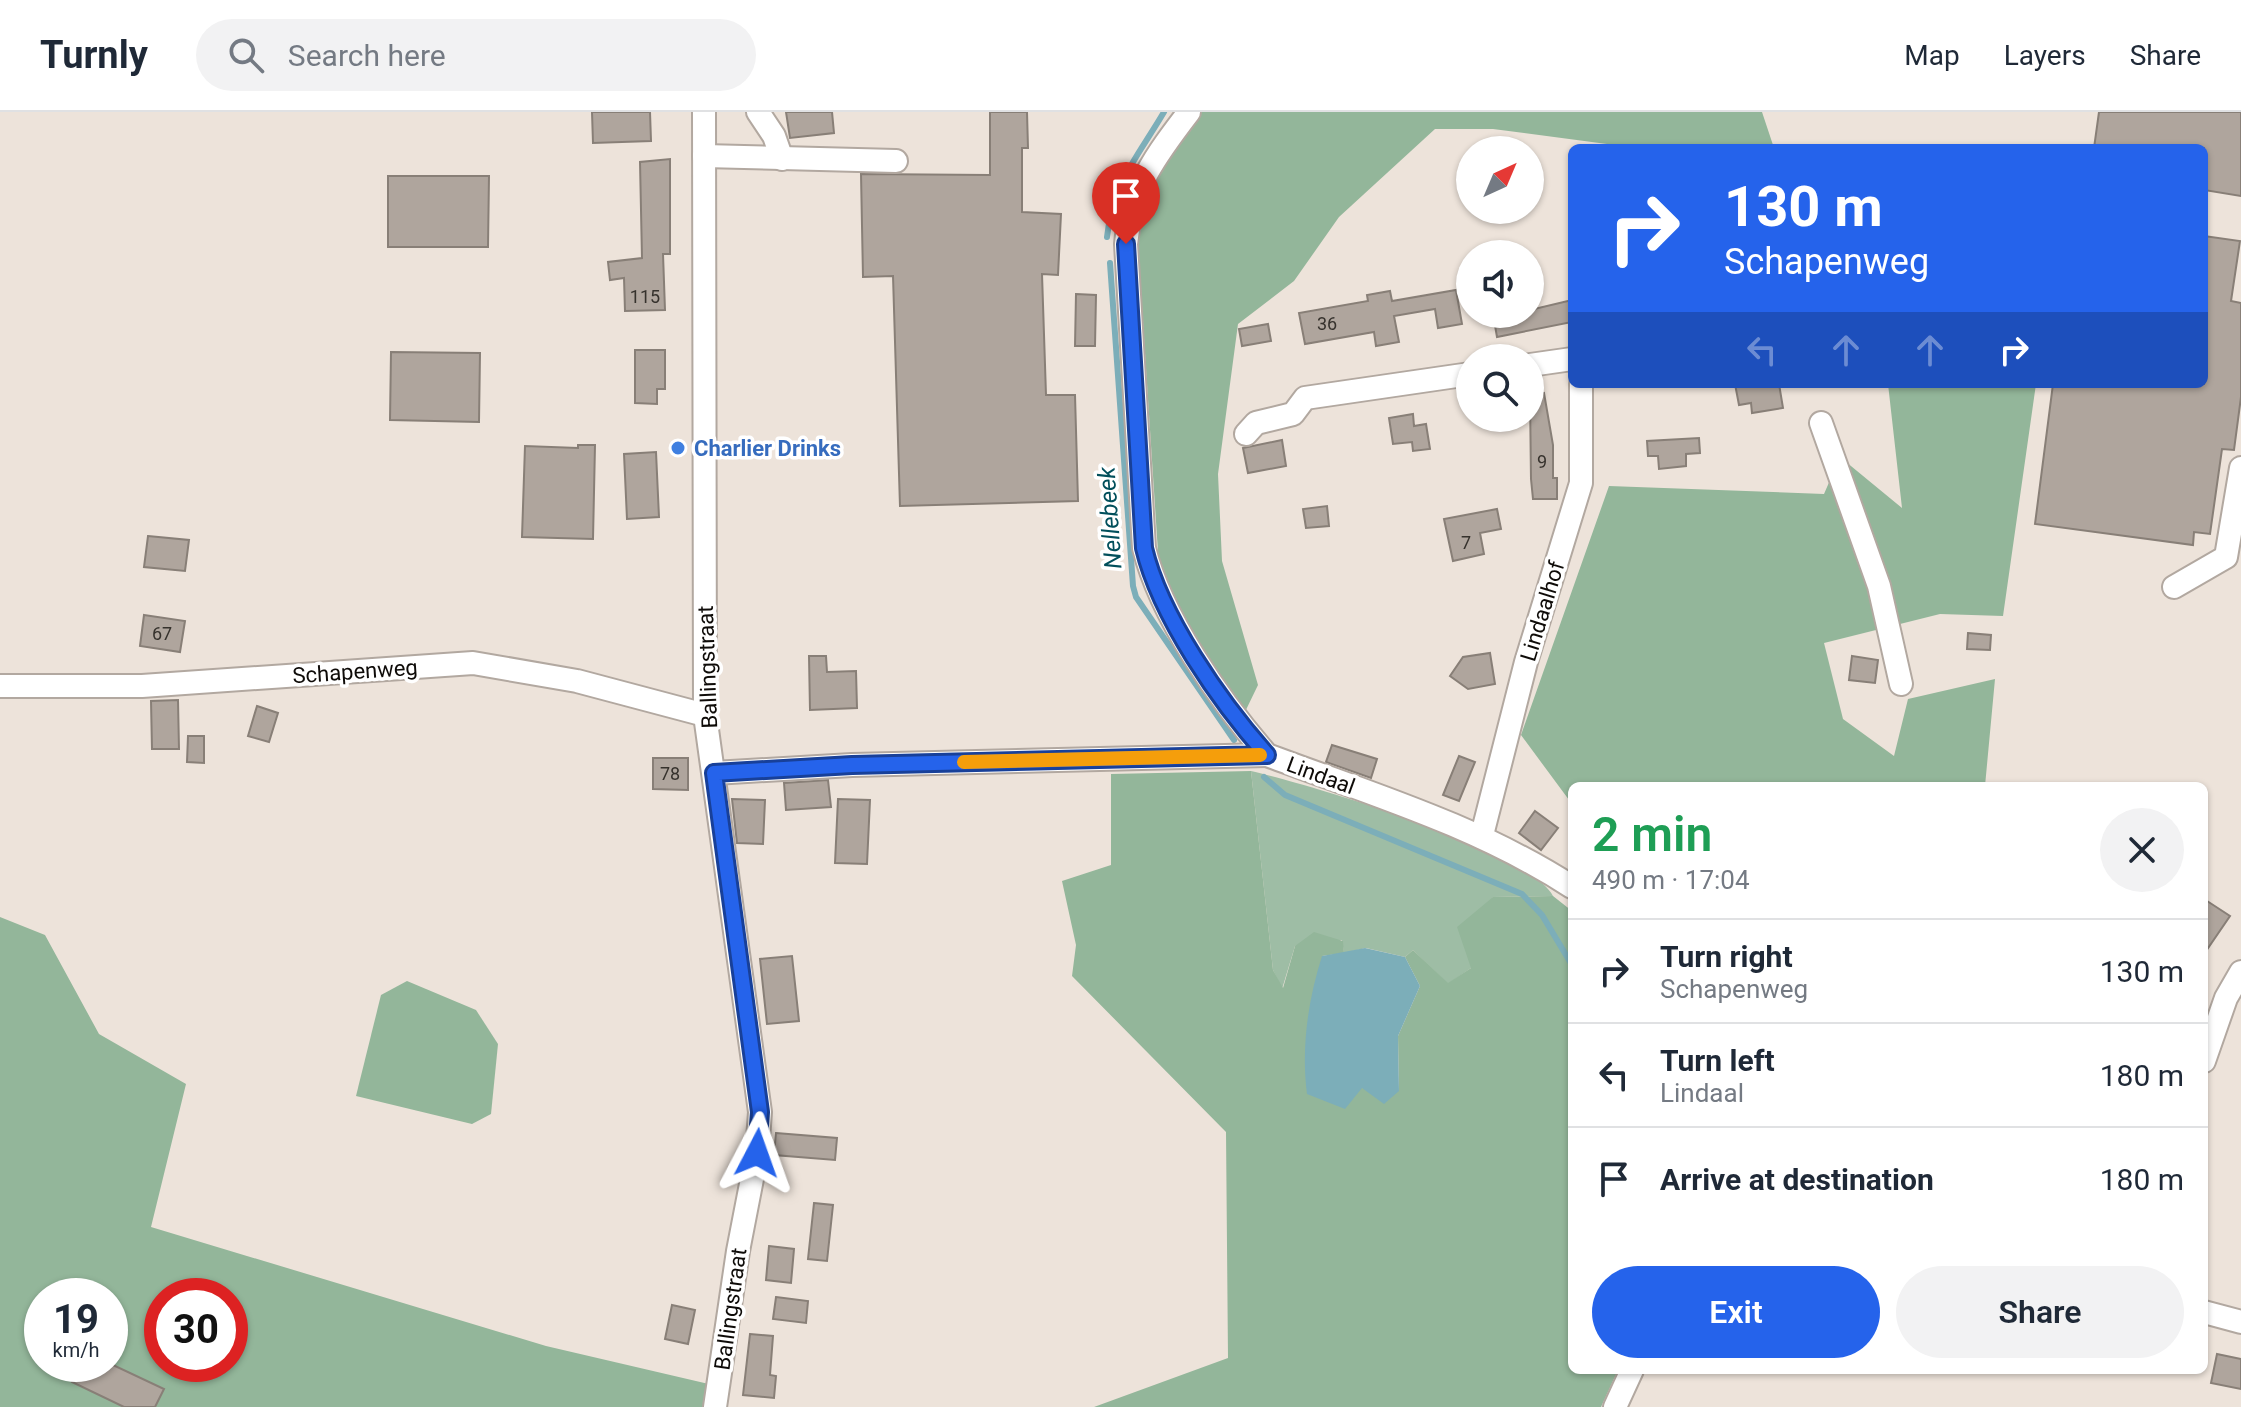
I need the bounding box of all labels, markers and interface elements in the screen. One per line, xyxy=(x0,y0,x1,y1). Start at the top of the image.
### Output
search box xyxy=(196,19,756,91)
text: Turnly xyxy=(40,33,148,77)
icon: search xyxy=(224,33,268,77)
text: Search here xyxy=(288,38,446,73)
text: Map xyxy=(1904,39,1960,72)
text: Layers xyxy=(2004,39,2086,72)
text: Share xyxy=(2130,39,2201,72)
north arrow xyxy=(1456,136,1544,224)
map controls xyxy=(1456,136,1544,432)
pin xyxy=(1092,162,1160,244)
icon: arrive xyxy=(1104,174,1148,218)
text: 130 m xyxy=(1724,174,1883,240)
icon: right xyxy=(1592,176,1696,280)
button: sound xyxy=(1456,240,1544,328)
text: Schapenweg xyxy=(1724,241,1929,283)
house number: 115 xyxy=(630,286,660,307)
house number: 36 xyxy=(1317,313,1337,334)
icon: left xyxy=(1740,328,1784,372)
icon: ahead xyxy=(1824,328,1868,372)
icon: ahead xyxy=(1908,328,1952,372)
icon: right xyxy=(1992,328,2036,372)
button: search xyxy=(1456,344,1544,432)
place label: Charlier Drinks xyxy=(694,436,841,461)
marker: Charlier Drinks xyxy=(669,439,687,457)
house number: 9 xyxy=(1537,451,1547,472)
water label: Nellebeek xyxy=(1092,465,1128,570)
house number: 7 xyxy=(1461,532,1471,553)
street label: Lindaalhof xyxy=(1515,558,1570,664)
street label: Ballingstraat xyxy=(693,605,722,729)
house number: 67 xyxy=(152,623,172,644)
street label: Schapenweg xyxy=(292,655,418,688)
street label: Lindaal xyxy=(1283,752,1358,799)
house number: 78 xyxy=(660,763,680,784)
text: 2 min xyxy=(1592,806,1712,863)
button: close xyxy=(2100,808,2184,892)
text: 490 m · 17:04 xyxy=(1592,865,1750,895)
text: Turn right xyxy=(1660,939,1793,974)
icon: right xyxy=(1592,949,1636,993)
text: 130 m xyxy=(2100,954,2184,989)
text: Schapenweg xyxy=(1660,974,1808,1004)
text: Turn left xyxy=(1660,1043,1775,1078)
icon: left xyxy=(1592,1053,1636,1097)
text: 180 m xyxy=(2100,1058,2184,1093)
text: Lindaal xyxy=(1660,1078,1744,1108)
position arrow xyxy=(715,1111,799,1195)
icon: arrive xyxy=(1592,1157,1636,1201)
text: Arrive at destination xyxy=(1660,1162,1934,1197)
text: 180 m xyxy=(2100,1162,2184,1197)
street label: Ballingstraat xyxy=(710,1246,751,1372)
button: Exit xyxy=(1592,1266,1880,1358)
button: Share xyxy=(1896,1266,2184,1358)
speed limit sign: 30 xyxy=(144,1278,248,1382)
text: 19 xyxy=(53,1296,99,1343)
text: km/h xyxy=(53,1338,99,1362)

